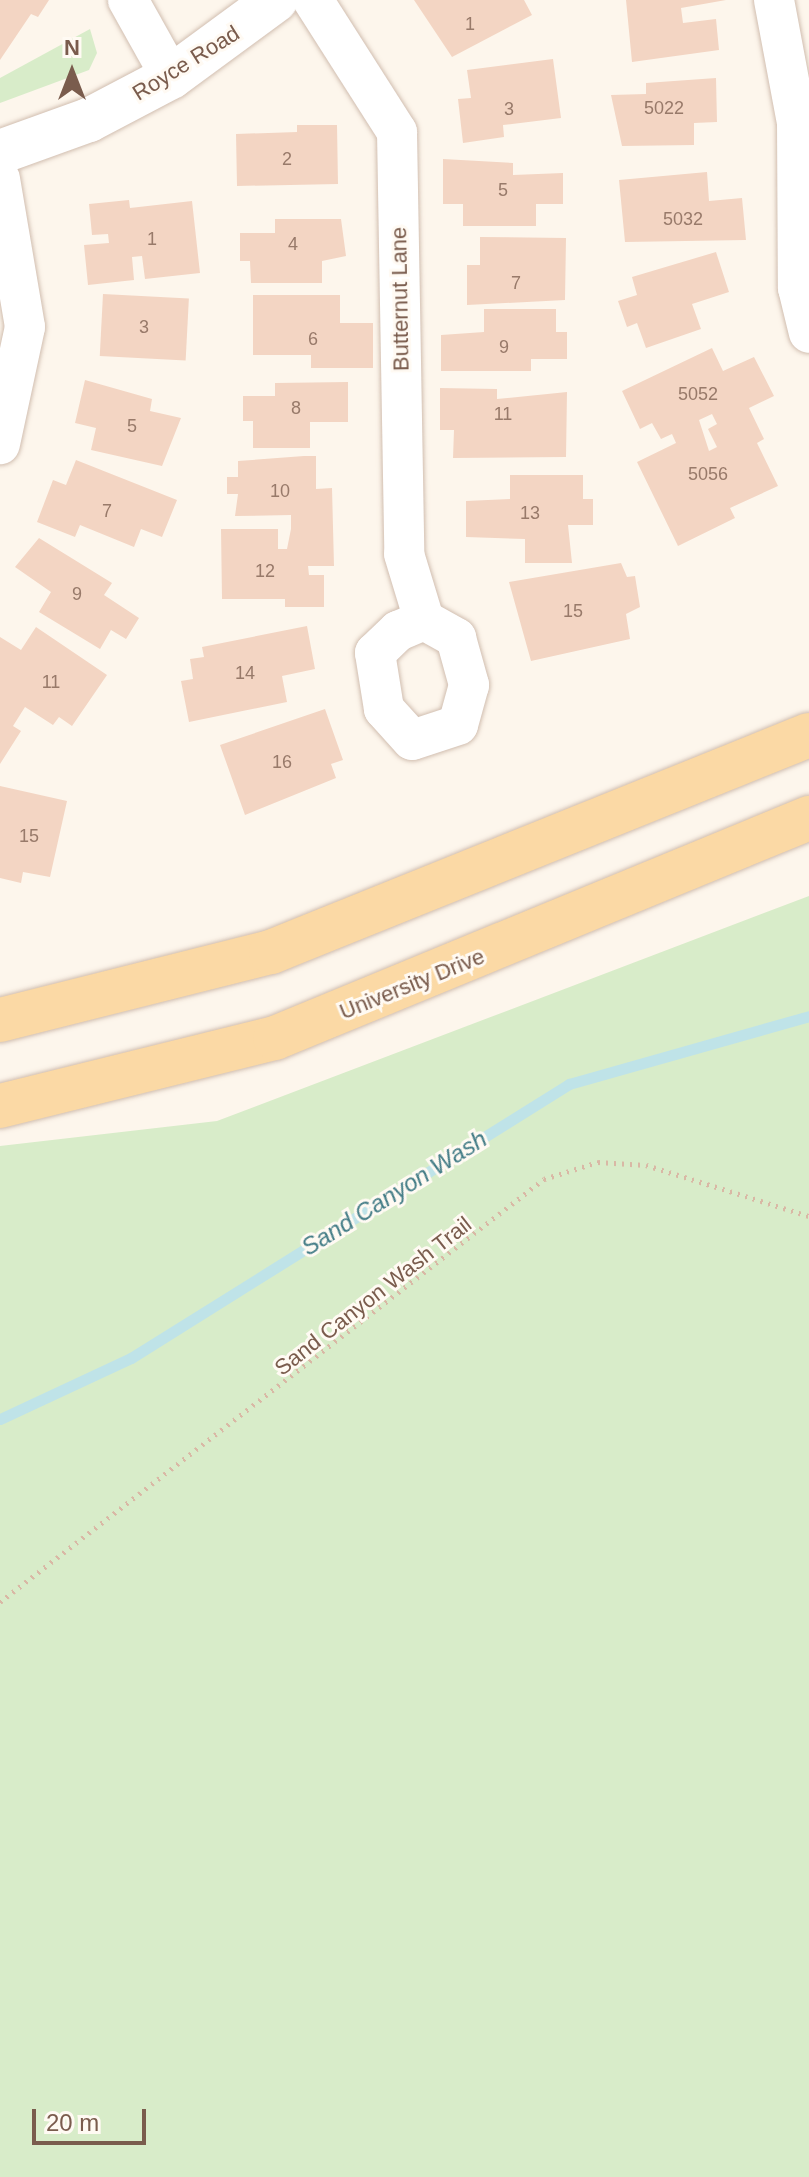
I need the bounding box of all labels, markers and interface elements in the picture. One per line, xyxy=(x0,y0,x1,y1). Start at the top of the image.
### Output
house number: 1 xyxy=(465,13,475,35)
street label: Royce Road xyxy=(128,20,244,106)
north arrow xyxy=(32,32,112,112)
text: N xyxy=(64,35,80,60)
house number: 5022 xyxy=(644,97,684,119)
house number: 3 xyxy=(504,98,514,120)
house number: 2 xyxy=(282,148,292,170)
house number: 5 xyxy=(498,179,508,201)
house number: 5032 xyxy=(663,208,703,230)
street label: Butternut Lane xyxy=(386,227,414,371)
house number: 1 xyxy=(147,228,157,250)
house number: 4 xyxy=(288,233,298,255)
house number: 7 xyxy=(511,272,521,294)
house number: 3 xyxy=(139,316,149,338)
house number: 6 xyxy=(308,328,318,350)
house number: 9 xyxy=(499,336,509,358)
house number: 5052 xyxy=(678,383,718,405)
house number: 8 xyxy=(291,397,301,419)
house number: 11 xyxy=(494,403,512,425)
house number: 5 xyxy=(127,415,137,437)
house number: 5056 xyxy=(688,463,728,485)
house number: 10 xyxy=(270,480,290,502)
house number: 7 xyxy=(102,500,112,522)
house number: 13 xyxy=(520,502,540,524)
house number: 12 xyxy=(255,560,275,582)
house number: 9 xyxy=(72,583,82,605)
house number: 15 xyxy=(563,600,583,622)
house number: 14 xyxy=(235,662,255,684)
house number: 11 xyxy=(42,671,60,693)
house number: 16 xyxy=(272,751,292,773)
house number: 15 xyxy=(19,825,39,847)
street label: University Drive xyxy=(336,943,488,1025)
water label: Sand Canyon Wash xyxy=(296,1124,492,1262)
street label: Sand Canyon Wash Trail xyxy=(269,1211,477,1381)
scale bar xyxy=(36,2093,150,2143)
text: 20 m xyxy=(46,2109,99,2136)

